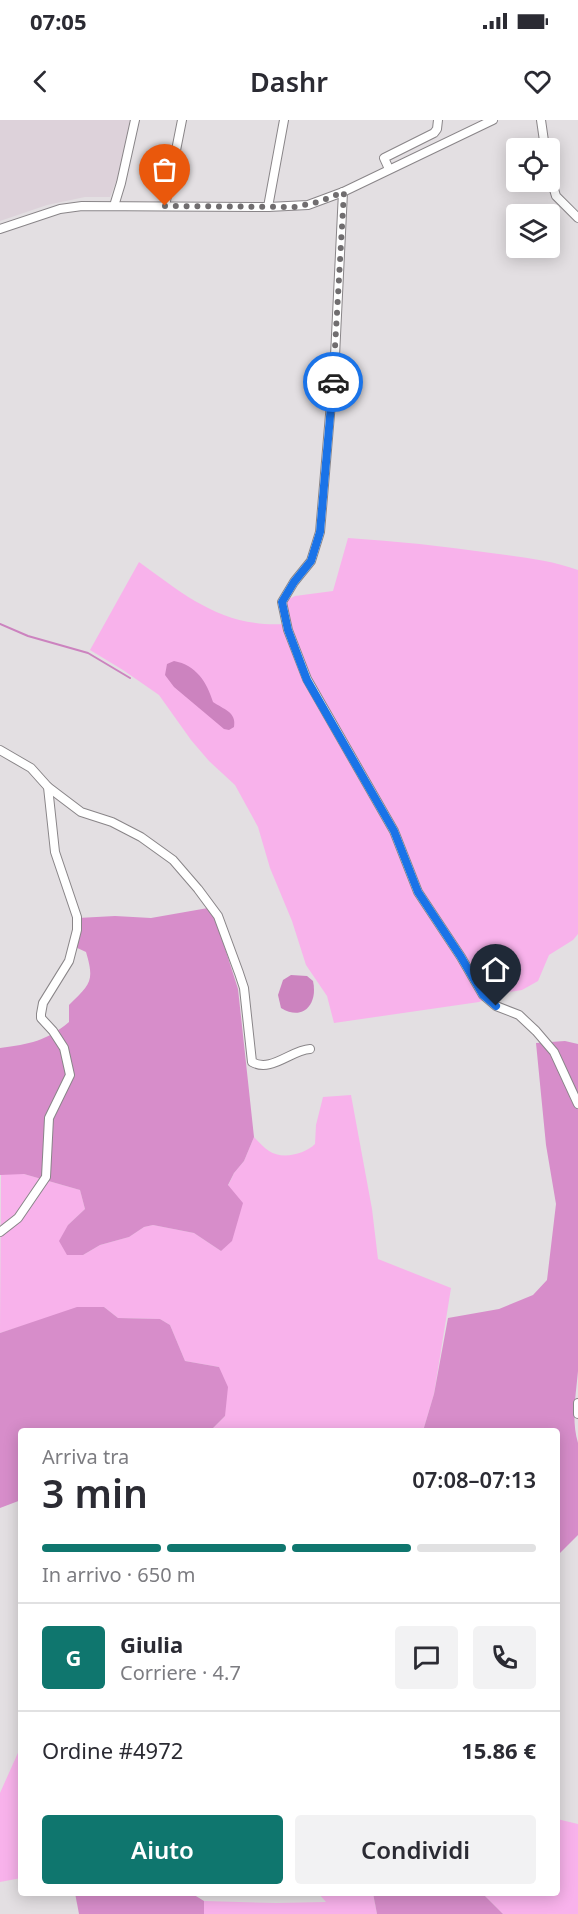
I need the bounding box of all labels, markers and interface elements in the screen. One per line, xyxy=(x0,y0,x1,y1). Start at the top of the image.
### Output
text: 07:05 xyxy=(30,6,87,36)
text: Dashr xyxy=(250,63,328,100)
icon: back xyxy=(24,65,57,98)
icon: heart xyxy=(521,65,554,98)
map controls xyxy=(506,138,560,258)
button: locate xyxy=(506,138,560,192)
pin xyxy=(139,144,190,206)
icon: bag xyxy=(148,153,181,186)
button: layers xyxy=(506,204,560,258)
courier xyxy=(303,352,363,412)
icon: car xyxy=(317,366,350,399)
pin xyxy=(470,944,521,1006)
icon: home xyxy=(479,953,512,986)
text: Arriva tra xyxy=(42,1443,129,1470)
text: 07:08–07:13 xyxy=(412,1464,536,1494)
text: 3 min xyxy=(42,1466,148,1519)
text: In arrivo · 650 m xyxy=(42,1561,195,1588)
button: chat xyxy=(395,1626,458,1689)
button: phone xyxy=(473,1626,536,1689)
text: Giulia xyxy=(120,1629,183,1659)
text: G xyxy=(66,1642,81,1672)
text: Corriere · 4.7 xyxy=(120,1659,241,1686)
text: Ordine #4972 xyxy=(42,1735,183,1765)
text: 15.86 € xyxy=(461,1735,536,1765)
button: Aiuto xyxy=(42,1815,283,1884)
button: Condividi xyxy=(295,1815,536,1884)

